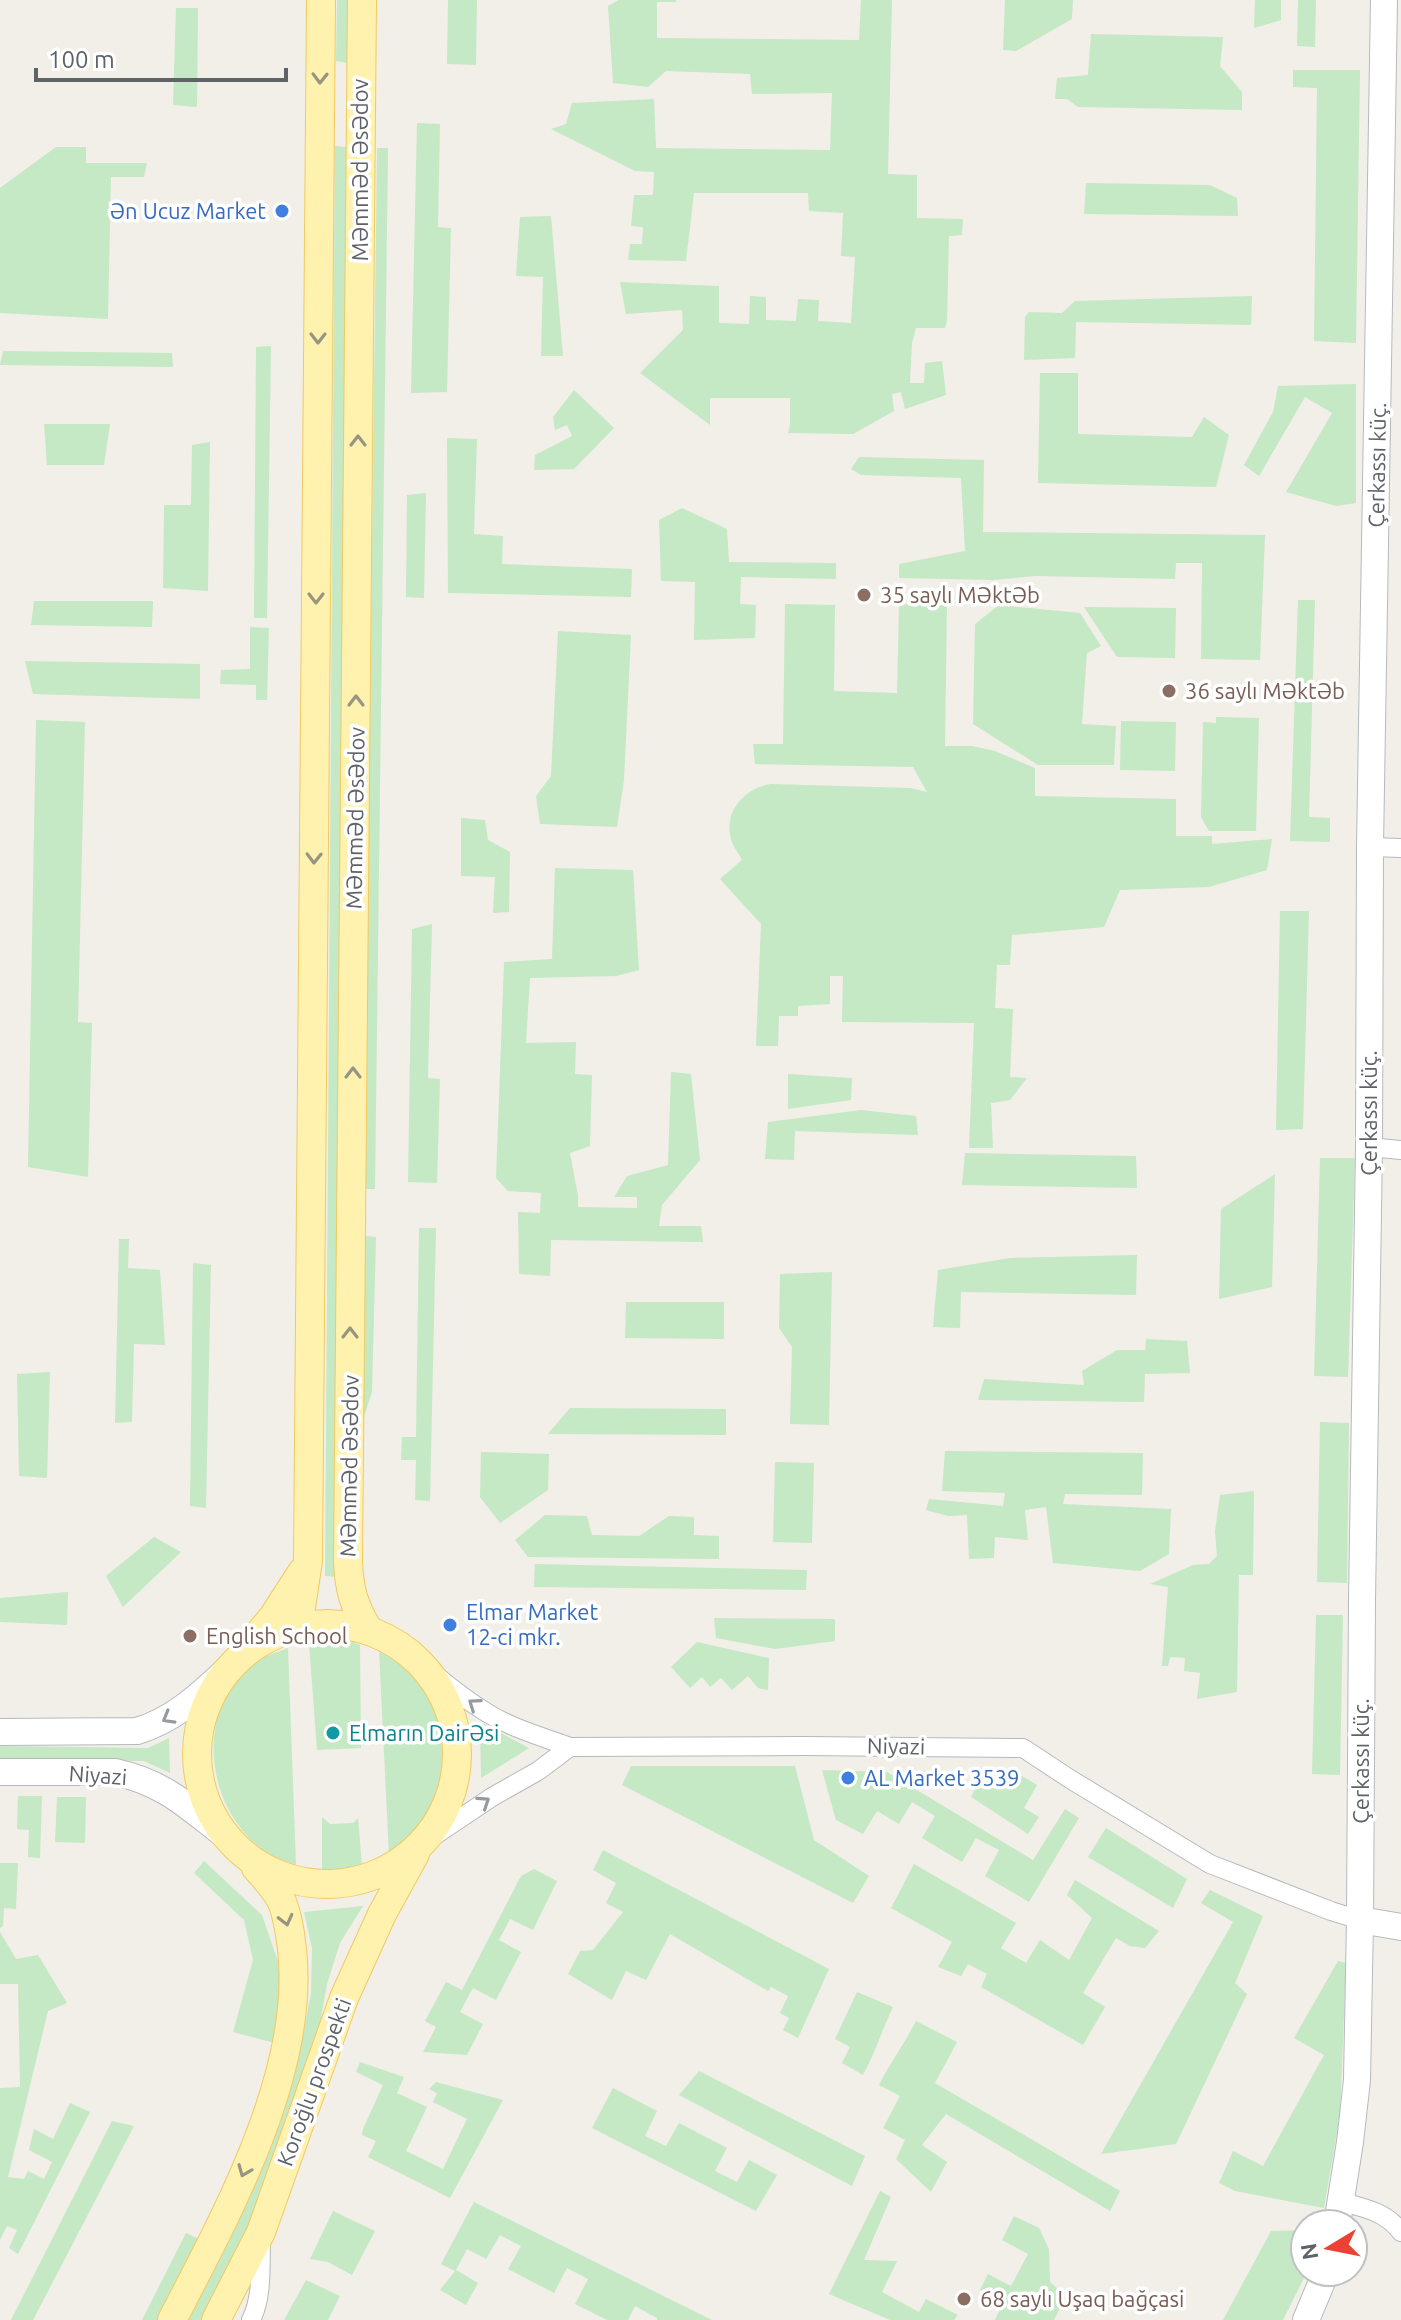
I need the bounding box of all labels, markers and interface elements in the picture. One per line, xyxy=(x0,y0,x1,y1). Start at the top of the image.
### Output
scale bar xyxy=(36,32,286,82)
text: 100 m xyxy=(48,46,115,73)
one-way arrow xyxy=(311,72,329,85)
street label: Məmməd Əsədov xyxy=(347,79,372,261)
place label: Ən Ucuz Market xyxy=(110,198,266,223)
marker: Ən Ucuz Market xyxy=(273,202,291,220)
one-way arrow xyxy=(309,332,327,345)
street label: Çerkassı küç. xyxy=(1363,402,1390,528)
one-way arrow xyxy=(349,434,367,447)
place label: 35 saylı Məktəb xyxy=(880,582,1040,607)
marker: 35 saylı Məktəb xyxy=(855,586,873,604)
one-way arrow xyxy=(307,592,325,605)
place label: 36 saylı Məktəb xyxy=(1185,678,1345,703)
marker: 36 saylı Məktəb xyxy=(1160,682,1178,700)
one-way arrow xyxy=(347,694,365,707)
street label: Məmməd Əsədov xyxy=(340,726,369,909)
one-way arrow xyxy=(305,852,323,865)
street label: Çerkassı küç. xyxy=(1356,1050,1381,1176)
one-way arrow xyxy=(344,1066,361,1079)
one-way arrow xyxy=(342,1326,359,1339)
street label: Məmməd Əsədov xyxy=(334,1374,363,1557)
place label: Elmar Market 12-ci mkr. xyxy=(466,1599,598,1649)
marker: Elmar Market 12-ci mkr. xyxy=(441,1616,459,1634)
place label: English School xyxy=(206,1623,348,1648)
marker: English School xyxy=(181,1627,199,1645)
street label: Çerkassı küç. xyxy=(1348,1698,1373,1824)
one-way arrow xyxy=(468,1699,482,1714)
one-way arrow xyxy=(162,1708,177,1724)
place label: Elmarın Dairəsi xyxy=(349,1720,499,1745)
marker: Elmarın Dairəsi xyxy=(324,1724,342,1742)
street label: Niyazi xyxy=(867,1732,925,1759)
street label: Niyazi xyxy=(68,1760,128,1789)
place label: AL Market 3539 xyxy=(864,1765,1020,1790)
marker: AL Market 3539 xyxy=(839,1769,857,1787)
one-way arrow xyxy=(475,1797,490,1812)
one-way arrow xyxy=(277,1912,294,1926)
street label: Koroğlu prospekti xyxy=(272,1994,356,2169)
one-way arrow xyxy=(238,2163,254,2177)
north arrow xyxy=(1289,2208,1369,2288)
text: N xyxy=(1295,2241,1323,2262)
place label: 68 saylı Uşaq bağçasi xyxy=(980,2286,1184,2311)
marker: 68 saylı Uşaq bağçasi xyxy=(955,2290,973,2308)

